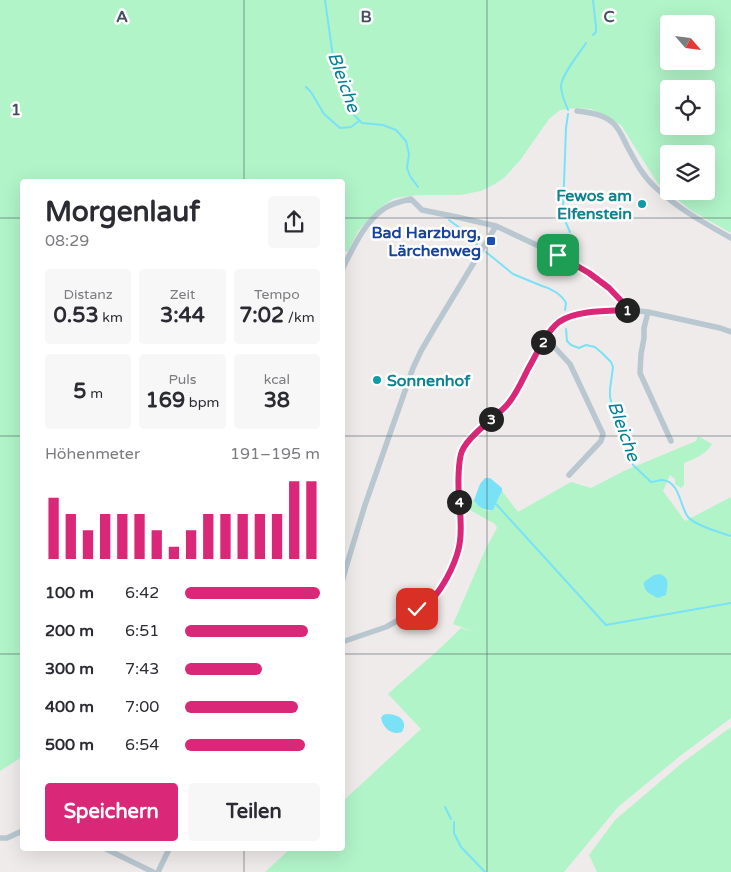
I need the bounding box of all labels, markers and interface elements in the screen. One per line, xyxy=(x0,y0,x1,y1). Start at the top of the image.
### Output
text: A xyxy=(116,7,128,27)
text: B xyxy=(360,7,372,27)
text: C xyxy=(603,7,615,27)
north arrow xyxy=(660,15,715,70)
map controls xyxy=(660,15,715,200)
water label: Bleiche xyxy=(323,49,365,116)
button: locate xyxy=(660,80,715,135)
text: 1 xyxy=(11,100,21,120)
button: layers xyxy=(660,145,715,200)
place label: Fewos am Elfenstein xyxy=(556,186,632,224)
text: Morgenlauf xyxy=(45,195,200,229)
button: share xyxy=(268,196,320,248)
marker: Fewos am Elfenstein xyxy=(636,198,648,210)
place label: Bad Harzburg, Lärchenweg xyxy=(372,223,481,261)
text: 08:29 xyxy=(45,231,89,251)
pin xyxy=(537,234,579,276)
marker: Bad Harzburg, Lärchenweg xyxy=(485,235,497,247)
icon: arrive xyxy=(544,241,572,269)
text: Distanz xyxy=(64,286,113,303)
text: Zeit xyxy=(170,286,195,303)
text: Tempo xyxy=(254,286,300,303)
pin: 1 xyxy=(614,298,640,322)
text: 1 xyxy=(623,302,632,319)
text: 0.53 xyxy=(54,303,99,328)
text: 3:44 xyxy=(160,303,205,328)
text: 7:02 xyxy=(239,303,284,328)
text: km xyxy=(99,309,123,326)
text: /km xyxy=(284,309,315,326)
pin: 2 xyxy=(530,330,556,354)
text: 2 xyxy=(539,334,548,351)
text: Puls xyxy=(168,371,197,388)
text: kcal xyxy=(264,371,290,388)
place label: Sonnenhof xyxy=(387,371,471,391)
marker: Sonnenhof xyxy=(371,374,383,386)
text: 5 xyxy=(73,379,87,404)
text: m xyxy=(87,385,103,402)
text: 169 xyxy=(146,388,185,413)
text: 38 xyxy=(264,388,290,413)
text: bpm xyxy=(185,394,219,411)
water label: Bleiche xyxy=(603,398,645,465)
pin: 3 xyxy=(478,406,504,432)
text: 3 xyxy=(487,411,496,428)
text: Höhenmeter xyxy=(45,444,140,464)
text: 191–195 m xyxy=(230,444,320,464)
pin: 4 xyxy=(446,490,472,514)
text: 4 xyxy=(455,494,464,511)
text: 100 m xyxy=(45,583,94,603)
text: 6:42 xyxy=(125,583,159,603)
pin xyxy=(396,588,438,630)
icon: check xyxy=(403,595,431,623)
text: 200 m xyxy=(45,621,94,641)
text: 6:51 xyxy=(125,621,159,641)
text: 300 m xyxy=(45,659,94,679)
text: 7:43 xyxy=(125,659,159,679)
text: 400 m xyxy=(45,697,94,717)
text: 7:00 xyxy=(125,697,159,717)
text: 500 m xyxy=(45,735,94,755)
text: 6:54 xyxy=(125,735,159,755)
button: Speichern xyxy=(45,783,178,841)
button: Teilen xyxy=(188,783,320,841)

